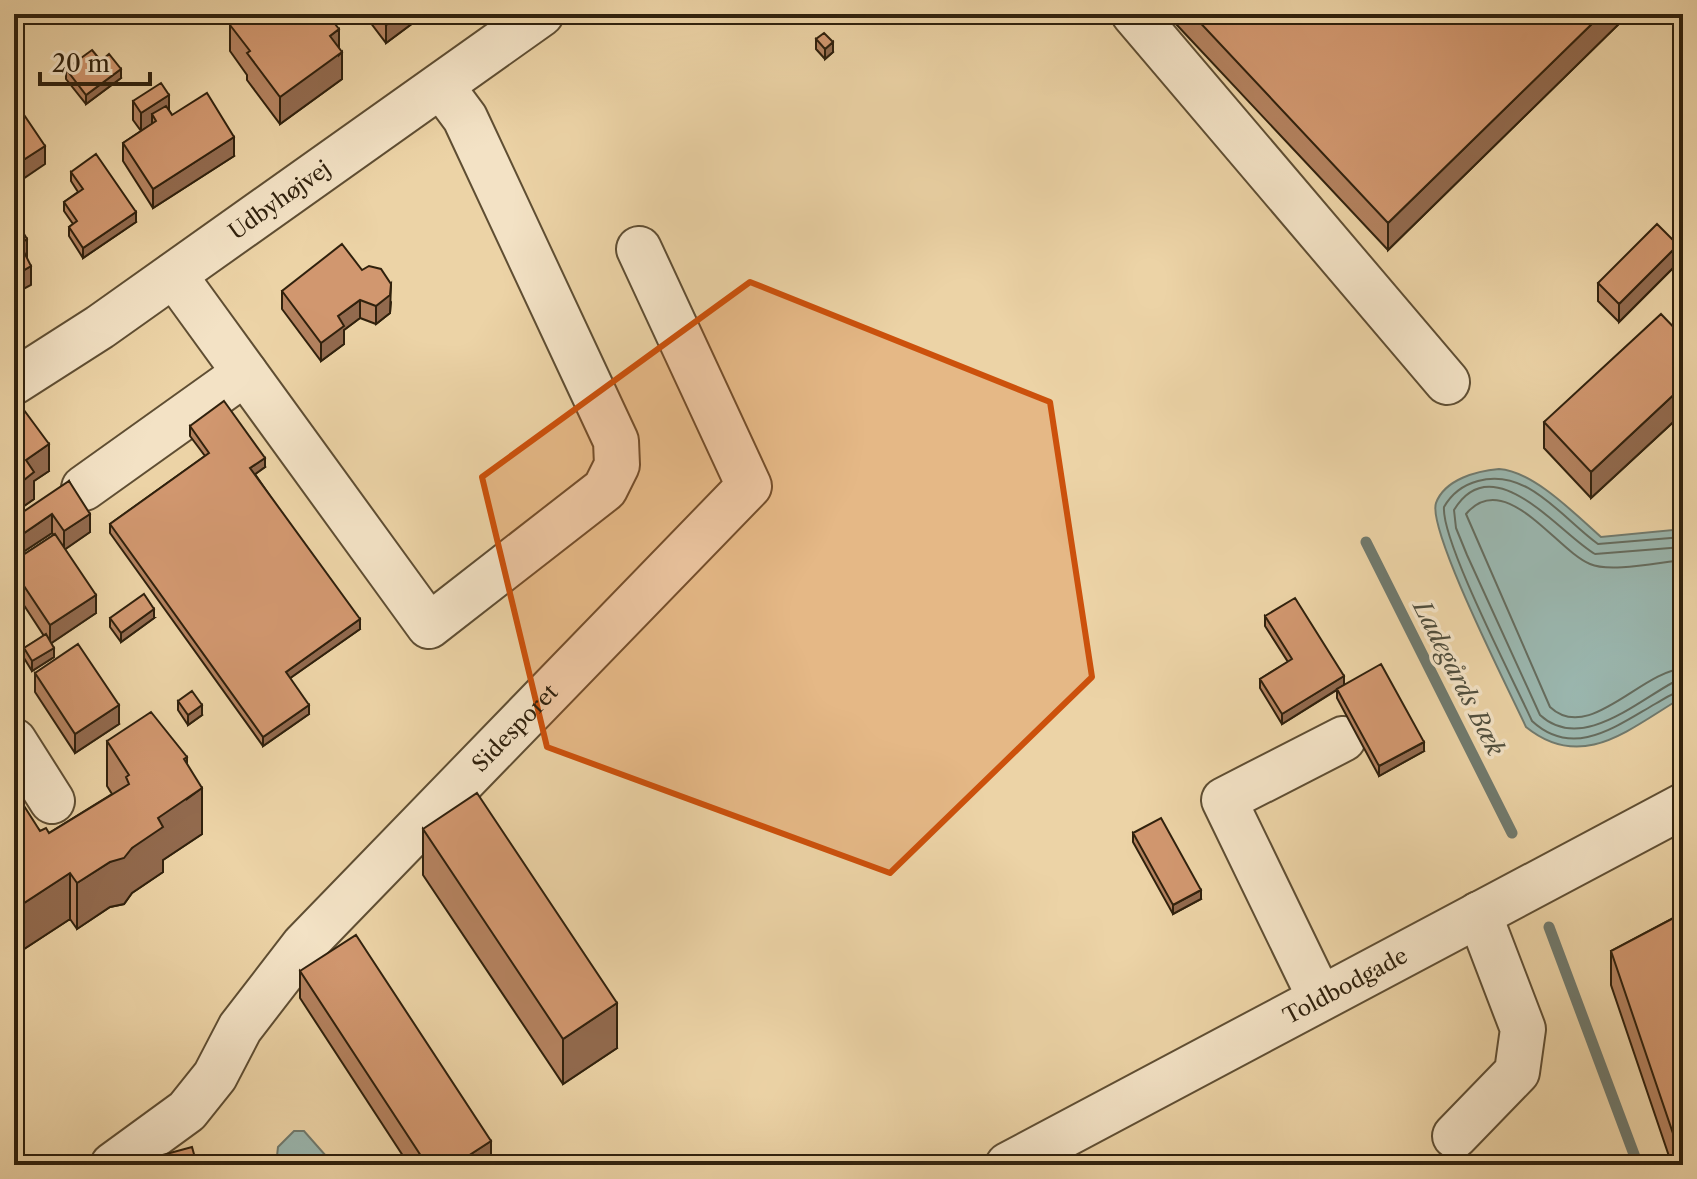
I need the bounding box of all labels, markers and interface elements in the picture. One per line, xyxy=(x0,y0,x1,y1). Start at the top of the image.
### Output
scale bar xyxy=(40,36,150,86)
text: 20 m xyxy=(52,49,110,78)
street label: Udbyhøjvej xyxy=(223,154,335,245)
water label: Ladegårds Bæk xyxy=(1407,594,1511,761)
street label: Sidesporet xyxy=(466,678,563,777)
street label: Toldbodgade xyxy=(1279,942,1412,1030)

